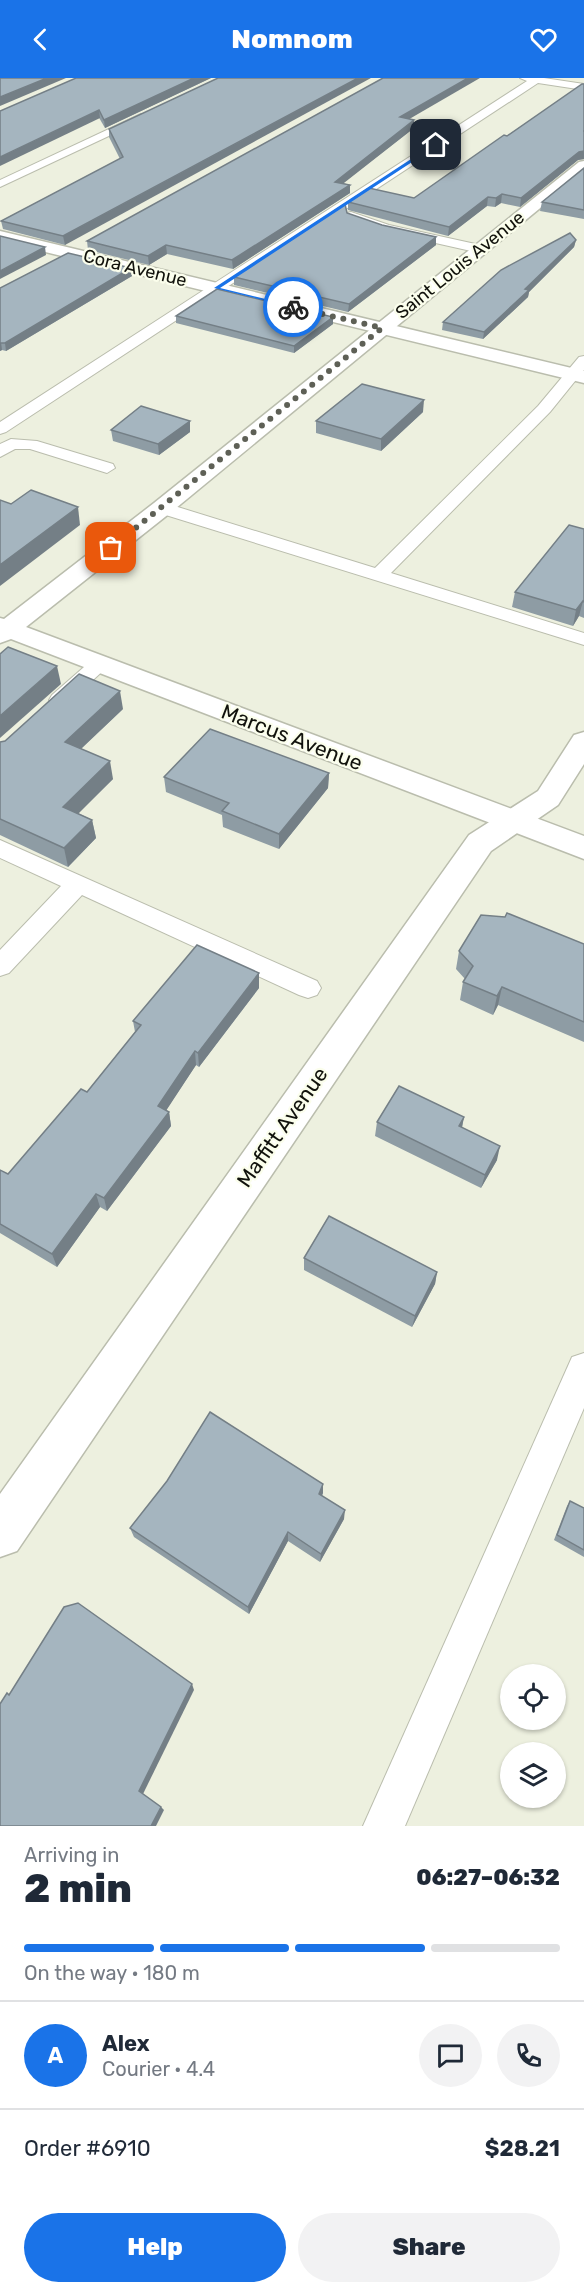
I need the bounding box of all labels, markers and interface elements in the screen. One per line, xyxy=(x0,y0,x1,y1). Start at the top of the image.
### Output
icon: back xyxy=(24,23,57,56)
text: Nomnom xyxy=(231,23,353,55)
icon: heart xyxy=(527,23,560,56)
pin xyxy=(410,119,461,170)
icon: home xyxy=(419,128,452,161)
street label: Saint Louis Avenue xyxy=(391,206,529,324)
street label: Cora Avenue xyxy=(81,245,189,291)
courier xyxy=(263,277,323,337)
icon: bike xyxy=(277,291,310,324)
pin xyxy=(85,522,136,573)
icon: bag xyxy=(94,531,127,564)
street label: Marcus Avenue xyxy=(218,699,366,775)
street label: Maffitt Avenue xyxy=(231,1062,333,1192)
map controls xyxy=(500,1664,566,1808)
button: locate xyxy=(500,1664,566,1730)
button: layers xyxy=(500,1742,566,1808)
text: Arriving in xyxy=(24,1843,119,1867)
text: 06:27–06:32 xyxy=(416,1864,560,1891)
text: 2 min xyxy=(24,1866,132,1912)
text: On the way · 180 m xyxy=(24,1961,200,1985)
button: chat xyxy=(419,2024,482,2087)
button: phone xyxy=(497,2024,560,2087)
text: Alex xyxy=(102,2030,150,2057)
text: A xyxy=(48,2042,63,2069)
text: Courier · 4.4 xyxy=(102,2057,215,2081)
text: Order #6910 xyxy=(24,2135,151,2162)
text: $28.21 xyxy=(485,2135,560,2162)
button: Help xyxy=(24,2213,286,2282)
button: Share xyxy=(298,2213,560,2282)

